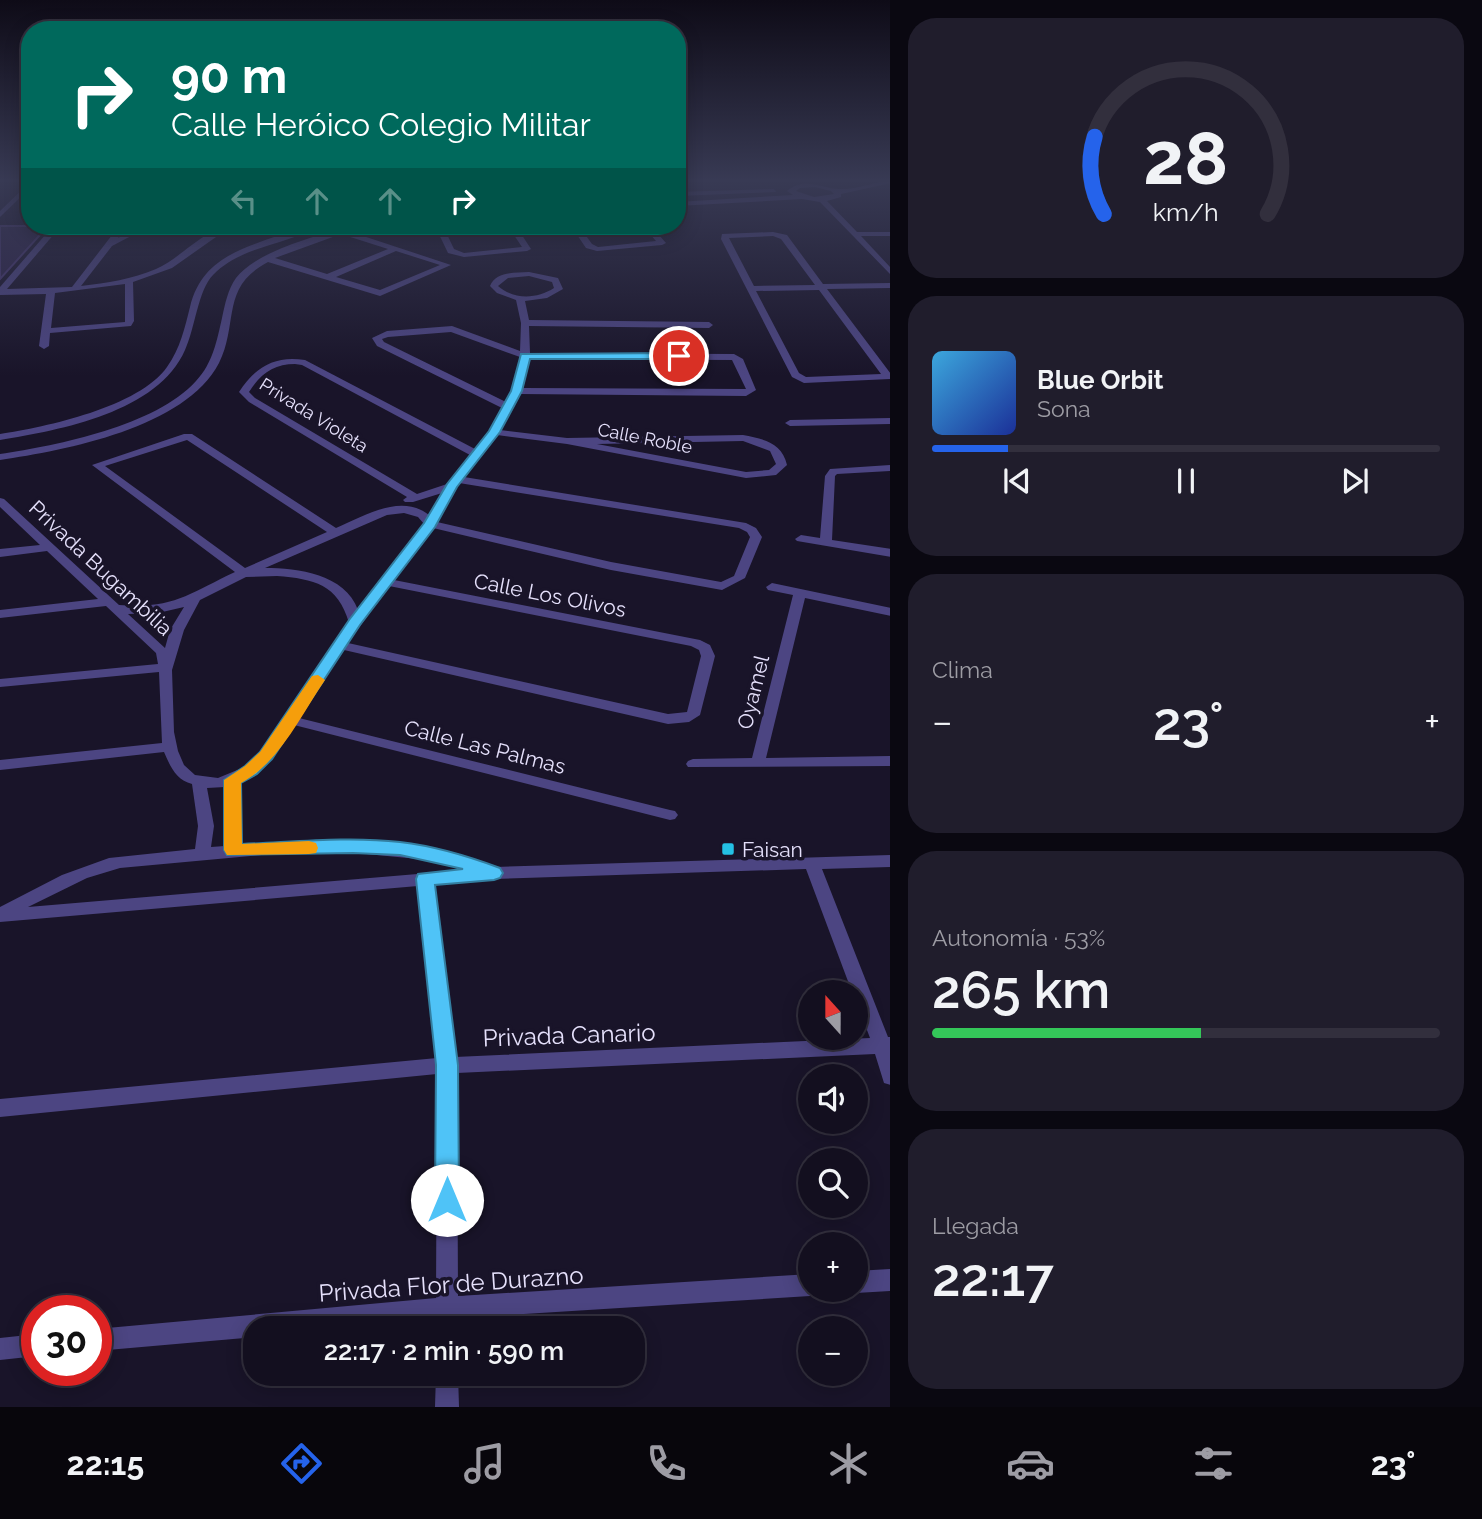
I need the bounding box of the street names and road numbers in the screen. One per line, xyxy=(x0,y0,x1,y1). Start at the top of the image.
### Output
street label: Privada Violeta xyxy=(256,373,372,457)
street label: Calle Roble xyxy=(596,419,694,458)
street label: Privada Bugambilia xyxy=(24,495,178,641)
street label: Calle Los Olivos xyxy=(472,568,628,622)
street label: Oyamel xyxy=(732,652,774,732)
street label: Calle Las Palmas xyxy=(402,715,568,779)
street label: Privada Canario xyxy=(482,1017,656,1053)
street label: Privada Flor de Durazno xyxy=(318,1260,584,1308)

